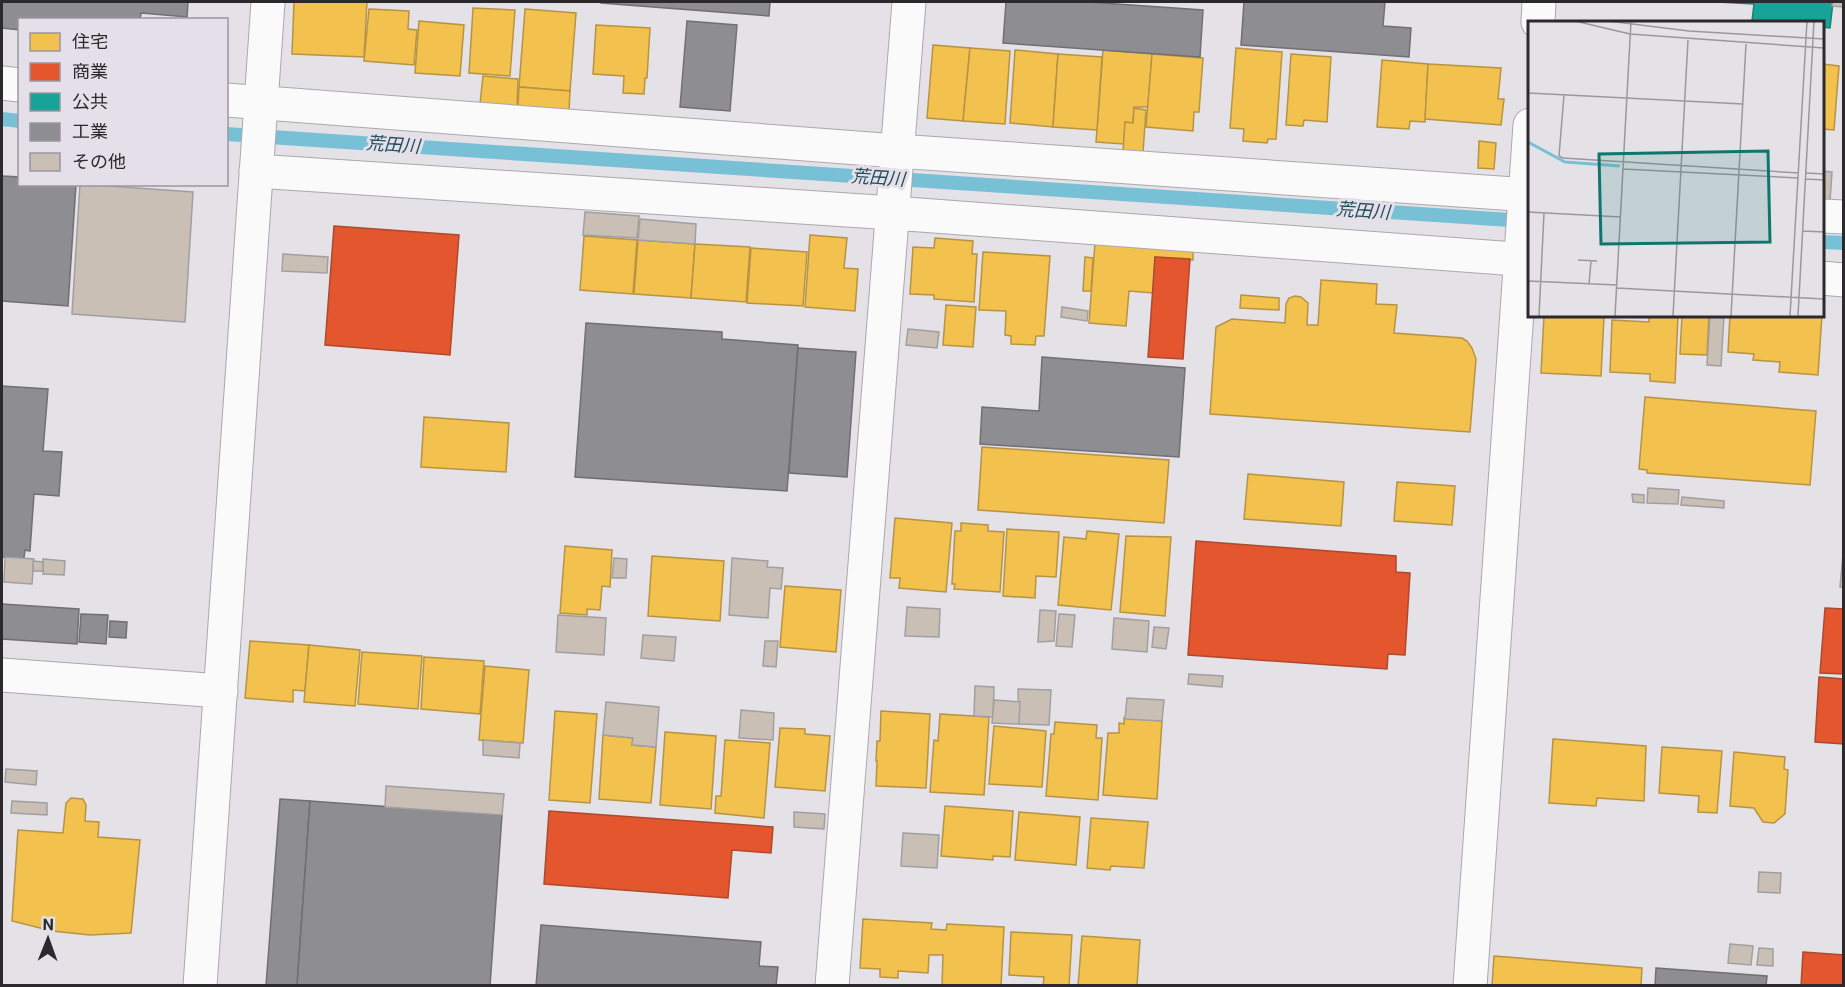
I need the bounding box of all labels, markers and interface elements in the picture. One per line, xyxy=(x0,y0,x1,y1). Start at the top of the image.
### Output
legend xyxy=(18,18,228,186)
inset map xyxy=(1528,21,1824,316)
text: 住宅 xyxy=(72,31,108,52)
text: 商業 xyxy=(72,61,108,82)
text: 公共 xyxy=(72,91,108,112)
text: 工業 xyxy=(72,121,108,142)
water label: 荒田川 xyxy=(365,132,423,157)
text: その他 xyxy=(72,151,126,172)
water label: 荒田川 xyxy=(850,165,908,190)
water label: 荒田川 xyxy=(1335,198,1393,223)
north arrow xyxy=(18,909,78,969)
text: N xyxy=(42,915,54,934)

